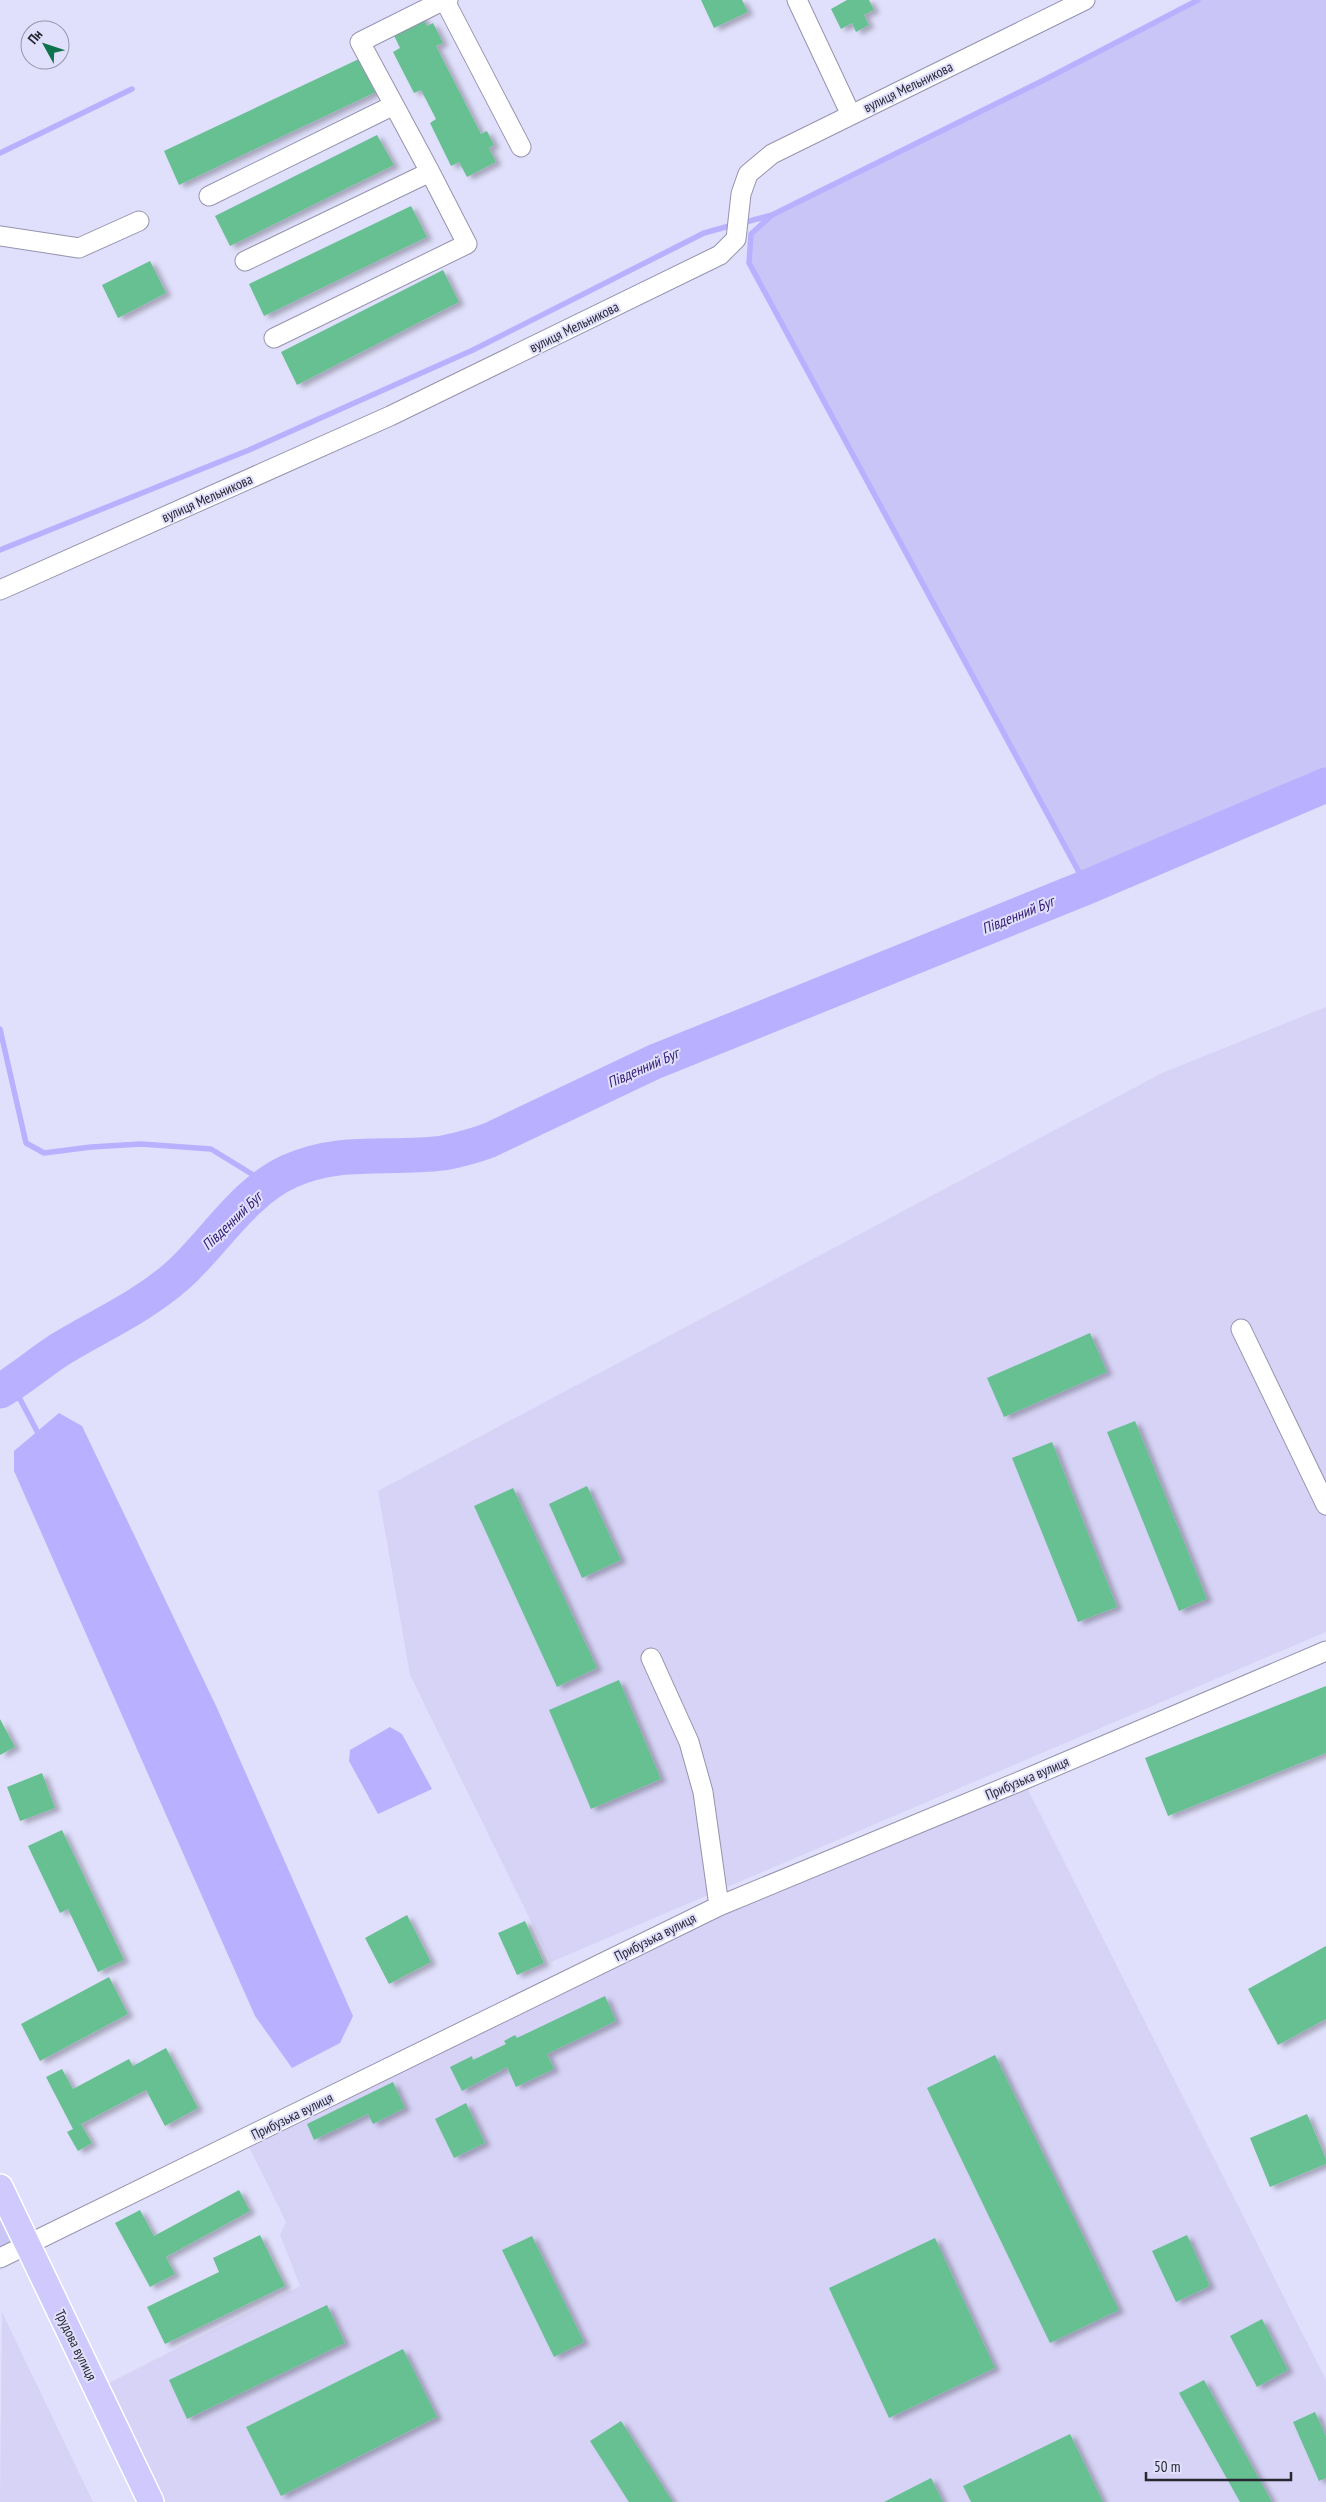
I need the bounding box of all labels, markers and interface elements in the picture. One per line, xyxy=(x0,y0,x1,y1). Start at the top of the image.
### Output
north arrow xyxy=(20,20,70,70)
text: Пн xyxy=(24,26,46,48)
street label: вулиця Мельникова xyxy=(860,58,956,116)
street label: вулиця Мельникова xyxy=(526,298,622,356)
street label: вулиця Мельникова xyxy=(159,470,255,526)
water label: Південний Буг xyxy=(979,891,1059,938)
water label: Південний Буг xyxy=(604,1042,684,1092)
water label: Південний Буг xyxy=(198,1186,267,1254)
street label: Прибузька вулиця xyxy=(982,1752,1072,1804)
street label: Прибузька вулиця xyxy=(611,1909,699,1965)
street label: Прибузька вулиця xyxy=(248,2088,336,2144)
street label: Трудова вулиця xyxy=(51,2307,101,2383)
scale bar xyxy=(1146,2450,1291,2482)
text: 50 m xyxy=(1154,2457,1180,2476)

